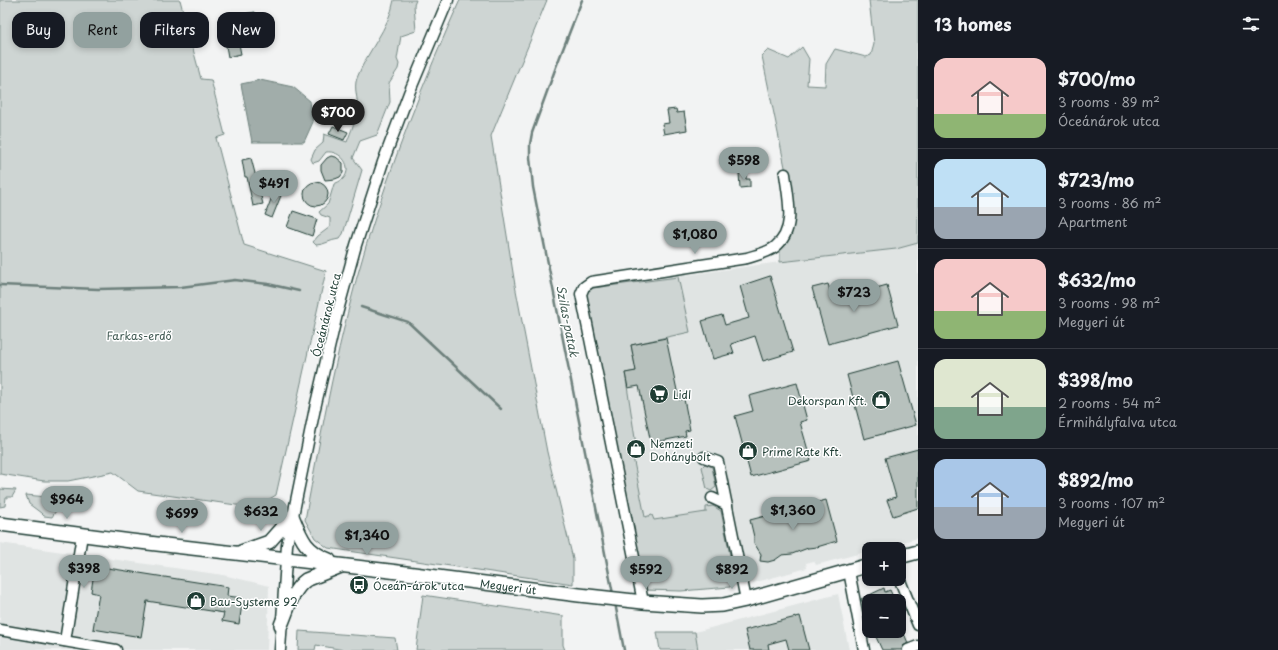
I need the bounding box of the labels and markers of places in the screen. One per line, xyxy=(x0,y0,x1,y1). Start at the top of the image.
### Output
pin: $700 xyxy=(314,99,362,133)
pin: $598 xyxy=(720,147,768,181)
pin: $491 xyxy=(250,170,298,204)
pin: $1,080 xyxy=(662,221,728,255)
pin: $723 xyxy=(830,279,878,313)
supermarket icon: Lidl xyxy=(648,383,670,405)
place label: Lidl xyxy=(673,386,691,403)
shop icon: Dekorspan Kft. xyxy=(870,389,892,411)
place label: Dekorspan Kft. xyxy=(788,392,867,409)
place label: Nemzeti Dohánybolt xyxy=(650,435,711,465)
shop icon: Nemzeti Dohánybolt xyxy=(625,438,647,460)
shop icon: Prime Rate Kft. xyxy=(737,440,759,462)
place label: Prime Rate Kft. xyxy=(762,443,842,460)
pin: $964 xyxy=(43,486,91,520)
pin: $1,360 xyxy=(760,497,826,531)
pin: $632 xyxy=(237,498,285,532)
pin: $699 xyxy=(158,500,206,534)
pin: $1,340 xyxy=(334,522,400,556)
pin: $398 xyxy=(60,555,108,589)
pin: $592 xyxy=(622,556,670,590)
pin: $892 xyxy=(708,556,756,590)
bus stop icon: Óceán-árok utca xyxy=(348,574,370,596)
place label: Óceán-árok utca xyxy=(373,577,464,594)
shop icon: Bau-Systeme 92 xyxy=(185,590,207,612)
place label: Bau-Systeme 92 xyxy=(210,593,298,610)

